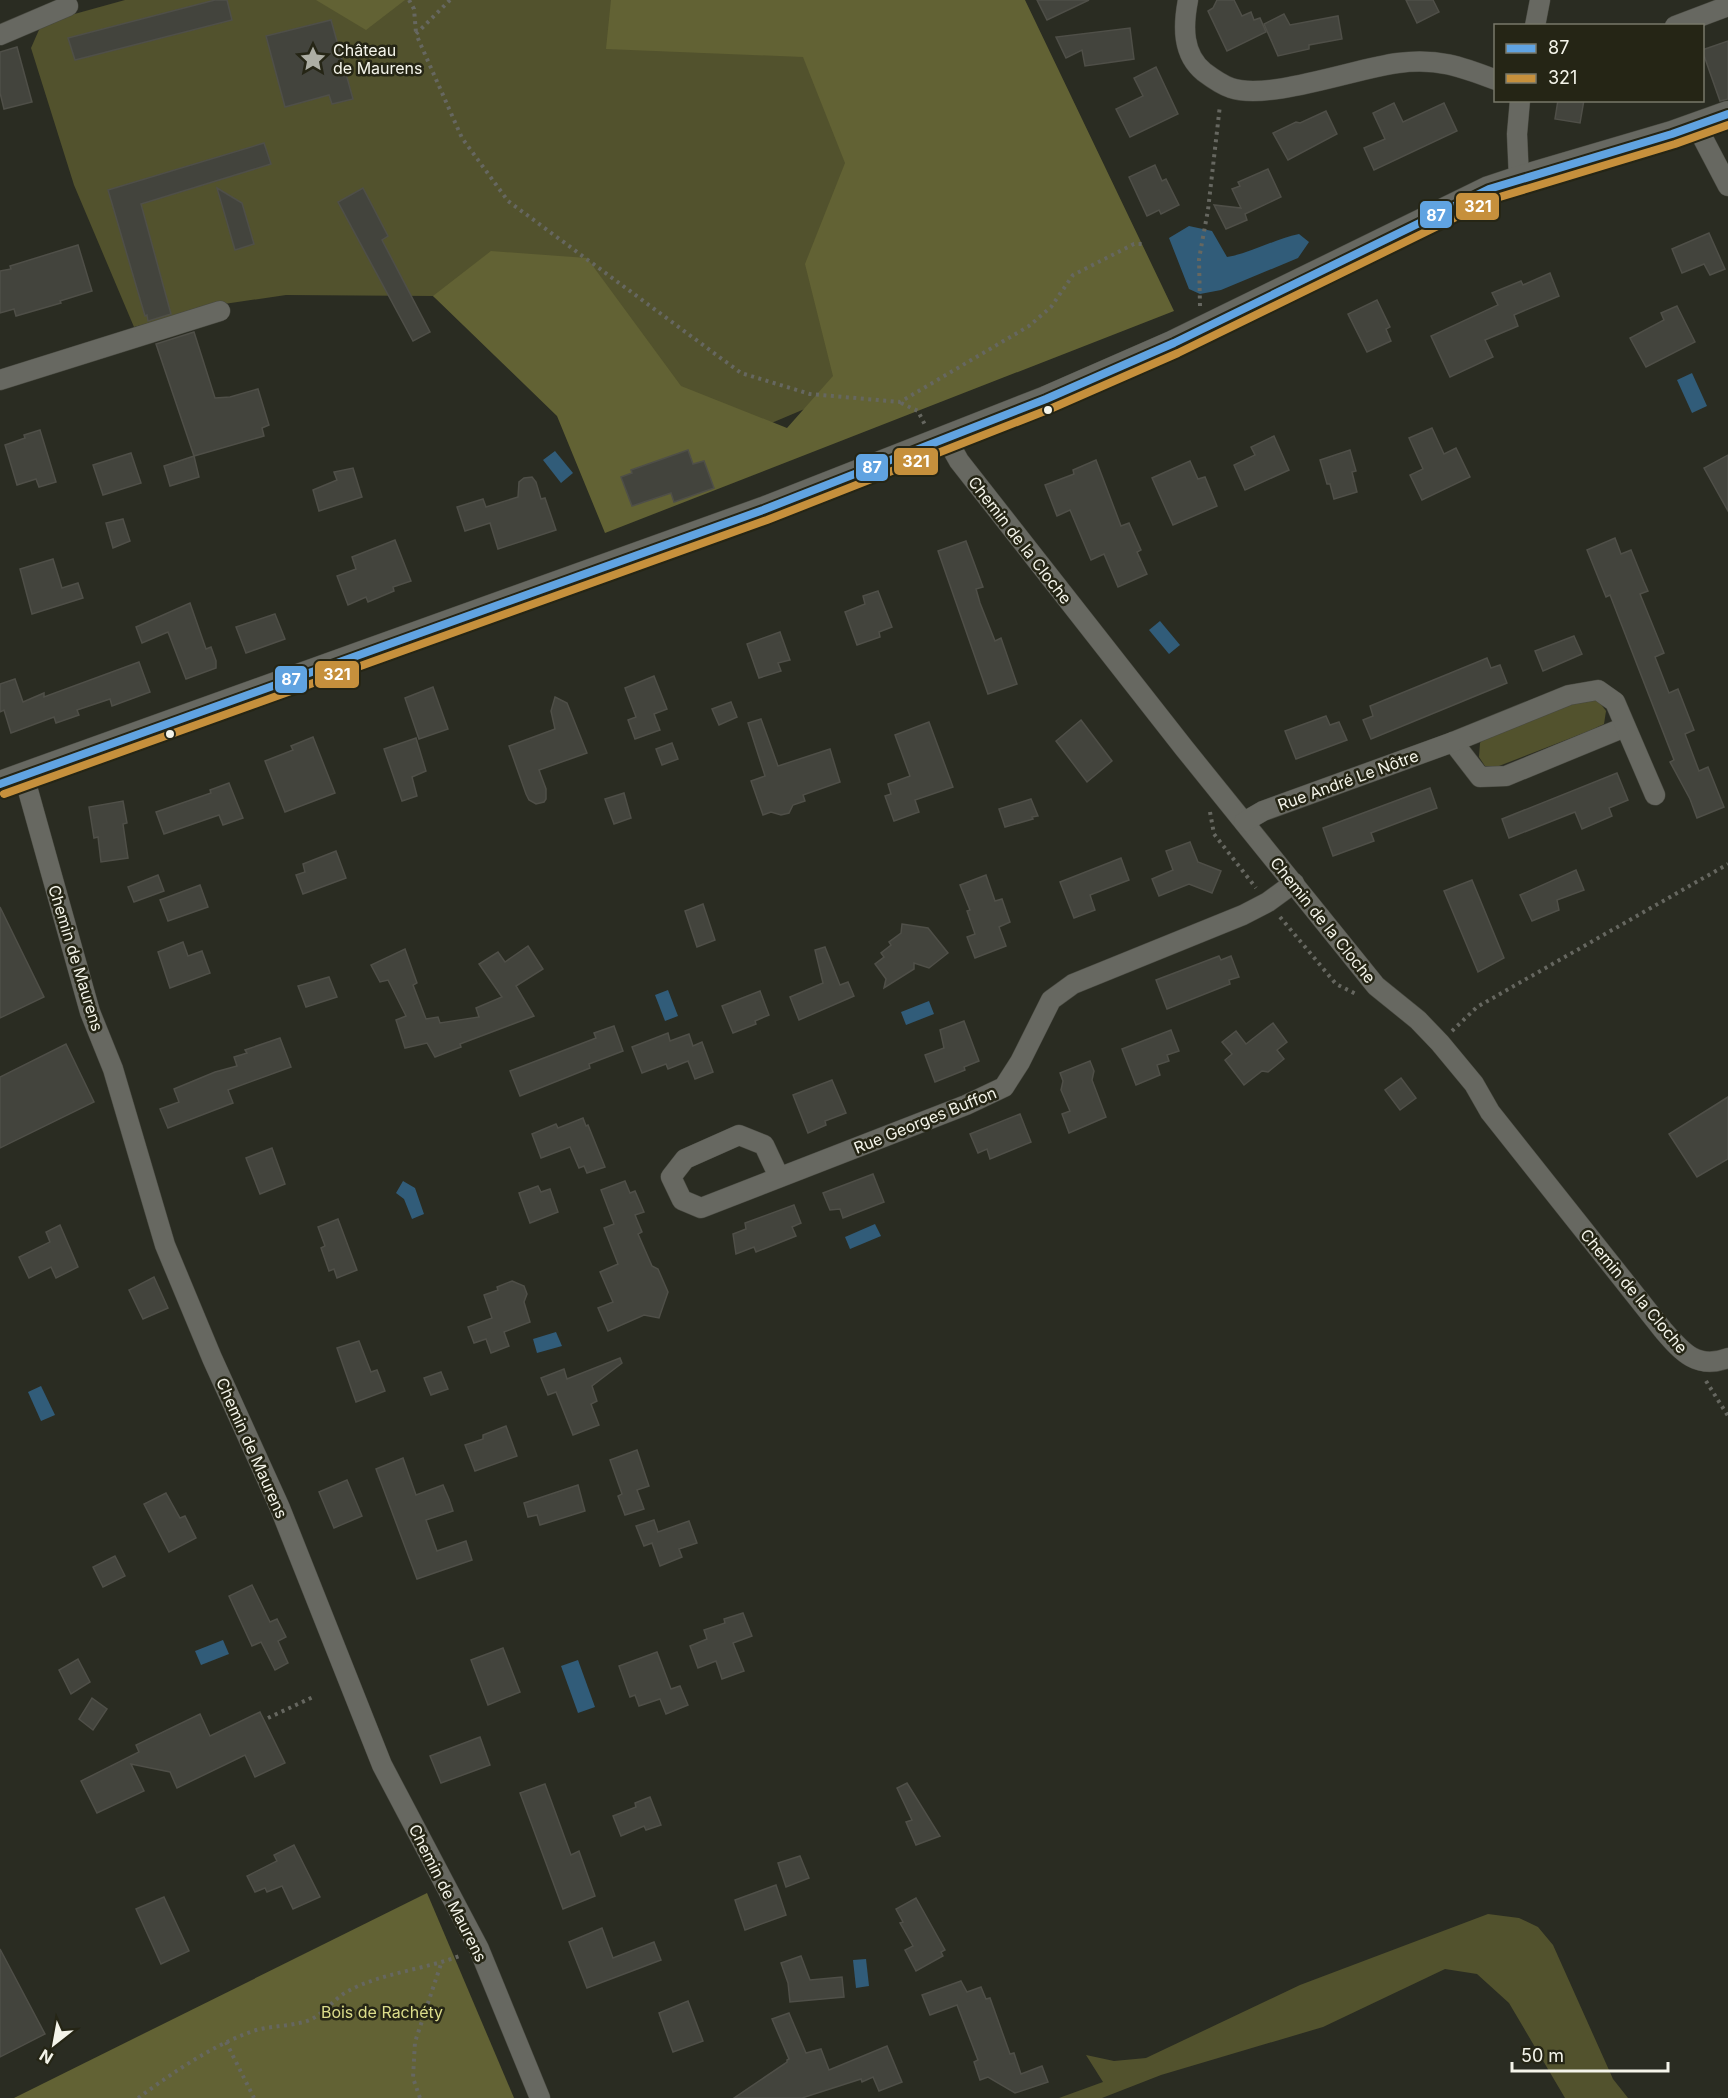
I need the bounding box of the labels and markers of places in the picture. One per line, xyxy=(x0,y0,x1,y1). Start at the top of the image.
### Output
place label: Château de Maurens xyxy=(333,40,423,78)
place icon: Château de Maurens xyxy=(298,44,328,74)
unlabelled marker xyxy=(1042,404,1054,416)
unlabelled marker xyxy=(164,728,176,740)

